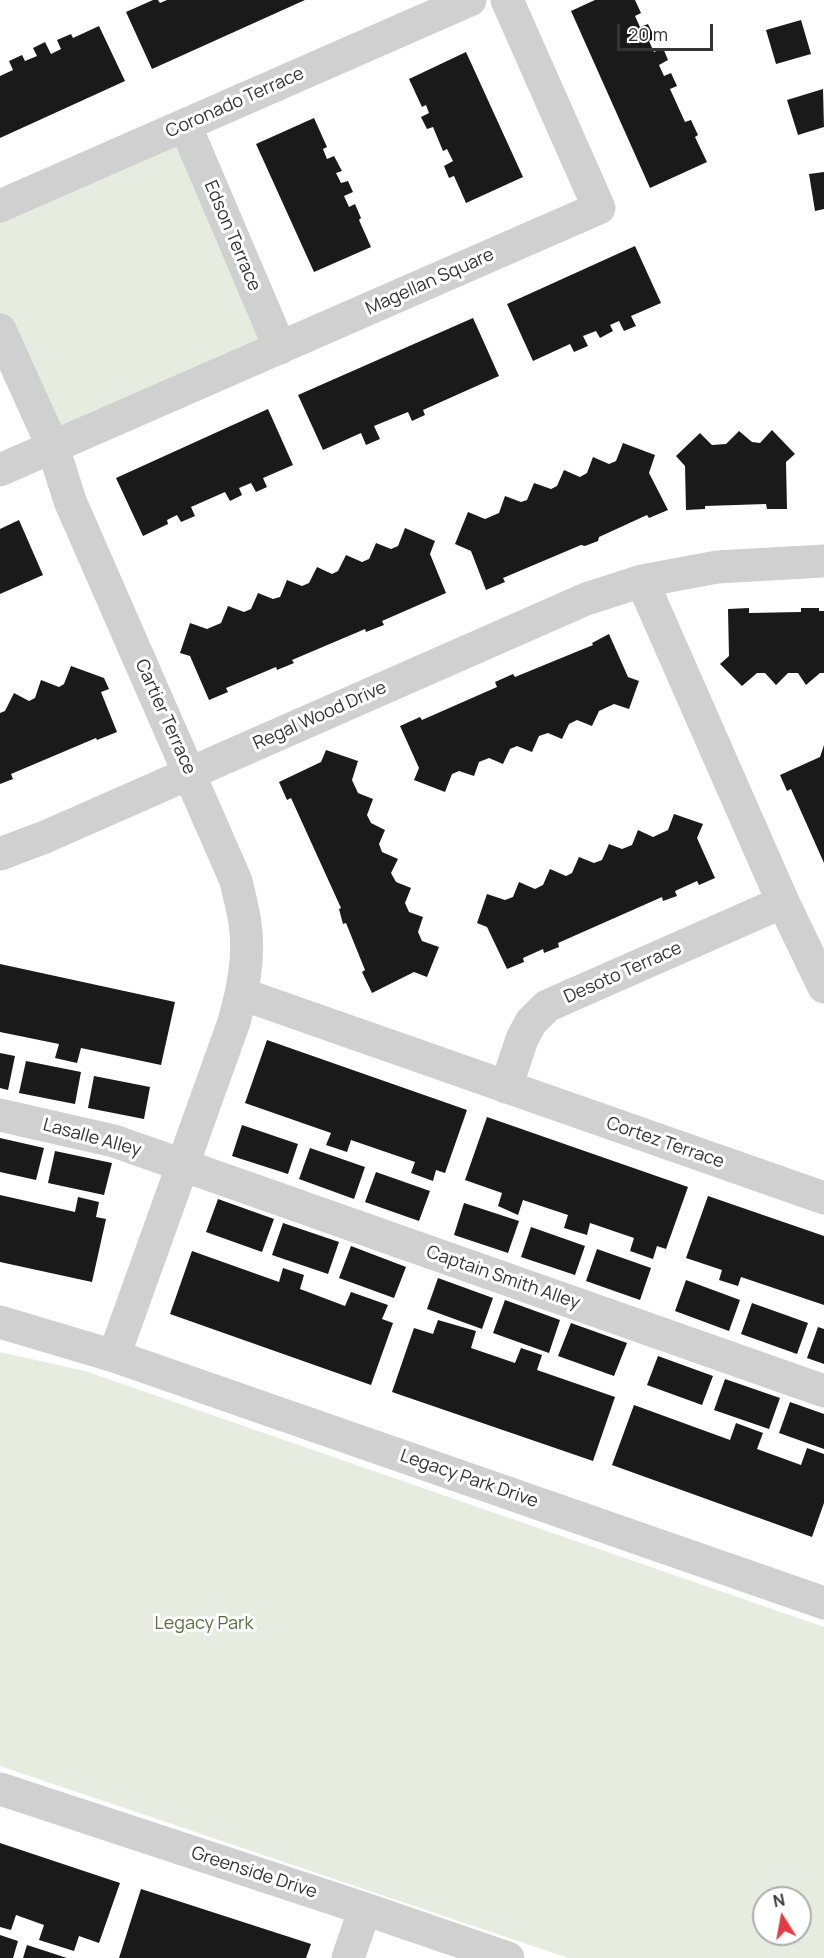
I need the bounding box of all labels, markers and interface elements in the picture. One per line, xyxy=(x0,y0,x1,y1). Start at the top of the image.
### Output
scale bar xyxy=(620,12,716,50)
text: 20 m xyxy=(628,22,668,46)
street label: Coronado Terrace xyxy=(163,63,307,143)
street label: Edson Terrace xyxy=(199,177,265,295)
street label: Magellan Square xyxy=(362,244,498,320)
street label: Cartier Terrace xyxy=(130,656,200,778)
street label: Regal Wood Drive xyxy=(250,677,390,755)
street label: Desoto Terrace xyxy=(561,937,685,1009)
street label: Cortez Terrace xyxy=(603,1113,727,1173)
street label: Lasalle Alley xyxy=(41,1115,143,1161)
street label: Captain Smith Alley xyxy=(423,1242,583,1314)
street label: Legacy Park Drive xyxy=(397,1445,541,1513)
park label: Legacy Park xyxy=(155,1613,253,1635)
street label: Greenside Drive xyxy=(188,1842,320,1904)
north arrow xyxy=(752,1886,812,1946)
text: N xyxy=(771,1888,787,1912)

